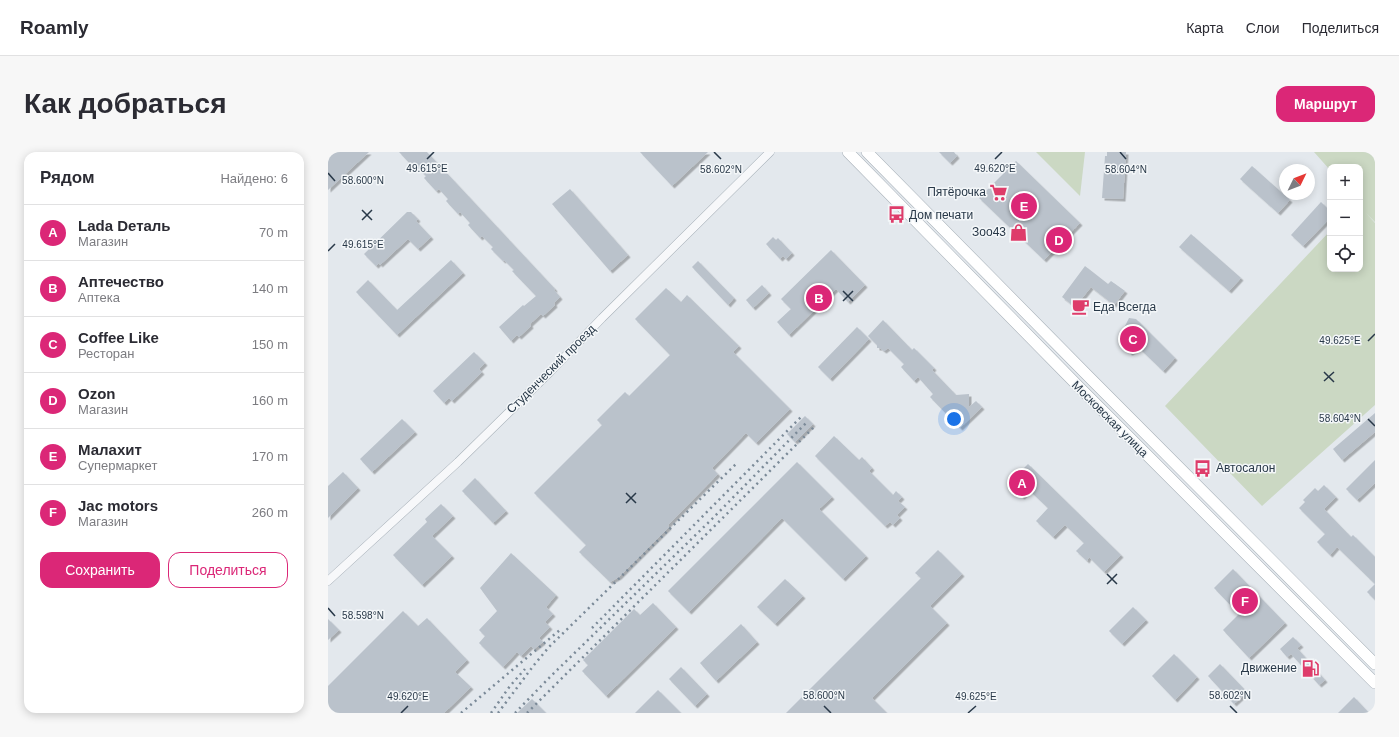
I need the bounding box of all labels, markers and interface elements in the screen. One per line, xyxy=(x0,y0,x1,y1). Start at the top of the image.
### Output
text: Roamly xyxy=(20,17,89,38)
text: Карта xyxy=(1186,20,1224,36)
text: Слои xyxy=(1246,20,1280,36)
text: Поделиться xyxy=(1302,20,1379,36)
button: Маршрут xyxy=(1276,86,1375,122)
text: Как добраться xyxy=(24,88,226,119)
text: 49.615°E xyxy=(406,163,448,174)
text: 49.620°E xyxy=(974,163,1016,174)
text: 58.602°N xyxy=(700,164,742,175)
text: 58.604°N xyxy=(1105,164,1147,175)
north arrow xyxy=(1279,164,1315,200)
map controls xyxy=(1327,164,1363,272)
button: + xyxy=(1327,164,1363,200)
text: Рядом xyxy=(40,168,95,187)
text: Найдено: 6 xyxy=(220,171,288,186)
text: 58.600°N xyxy=(342,175,384,186)
supermarket icon: Пятёрочка xyxy=(989,182,1009,202)
place label: Пятёрочка xyxy=(927,185,986,199)
pin: E xyxy=(1011,191,1037,221)
button: − xyxy=(1327,200,1363,236)
bus stop icon: Дом печати xyxy=(886,205,906,225)
place label: Дом печати xyxy=(909,208,973,222)
text: Lada Dеталь xyxy=(78,217,171,234)
shop icon: Зоо43 xyxy=(1009,222,1029,242)
text: A xyxy=(48,225,58,240)
text: 70 m xyxy=(259,225,288,240)
place label: Зоо43 xyxy=(972,225,1006,239)
pin: D xyxy=(1046,225,1072,255)
text: Магазин xyxy=(78,234,128,249)
button: locate xyxy=(1327,236,1363,272)
text: 49.615°E xyxy=(342,239,384,250)
text: Аптечество xyxy=(78,273,164,290)
text: B xyxy=(48,281,58,296)
text: 140 m xyxy=(252,281,288,296)
pin: B xyxy=(806,283,832,313)
text: Аптека xyxy=(78,290,120,305)
cafe icon: Еда Всегда xyxy=(1070,297,1090,317)
place label: Еда Всегда xyxy=(1093,300,1157,314)
street label: Студенческий проезд xyxy=(504,322,598,416)
pin: C xyxy=(1120,324,1146,354)
text: Coffee Like xyxy=(78,329,159,346)
text: 49.625°E xyxy=(1319,335,1361,346)
text: C xyxy=(48,337,58,352)
text: 150 m xyxy=(252,337,288,352)
text: Ресторан xyxy=(78,346,135,361)
street label: Московская улица xyxy=(1069,378,1151,460)
text: Ozon xyxy=(78,385,116,402)
text: D xyxy=(48,393,58,408)
text: 160 m xyxy=(252,393,288,408)
text: Магазин xyxy=(78,402,128,417)
your location xyxy=(944,409,964,429)
text: 58.604°N xyxy=(1319,413,1361,424)
text: Малахит xyxy=(78,441,142,458)
text: E xyxy=(49,449,57,464)
text: 170 m xyxy=(252,449,288,464)
text: Супермаркет xyxy=(78,458,157,473)
bus stop icon: Автосалон xyxy=(1193,458,1213,478)
place label: Автосалон xyxy=(1216,461,1275,475)
pin: A xyxy=(1009,468,1035,498)
text: Jac motors xyxy=(78,497,158,514)
text: F xyxy=(49,505,57,520)
text: 260 m xyxy=(252,505,288,520)
text: Магазин xyxy=(78,514,128,529)
button: Сохранить xyxy=(40,552,160,588)
button: Поделиться xyxy=(168,552,288,588)
pin: F xyxy=(1232,586,1258,616)
text: 58.598°N xyxy=(342,610,384,621)
fuel station icon: Движение xyxy=(1300,658,1320,678)
place label: Движение xyxy=(1241,661,1297,675)
text: 58.600°N xyxy=(803,690,845,701)
text: 58.602°N xyxy=(1209,690,1251,701)
text: 49.620°E xyxy=(387,691,429,702)
text: 49.625°E xyxy=(955,691,997,702)

